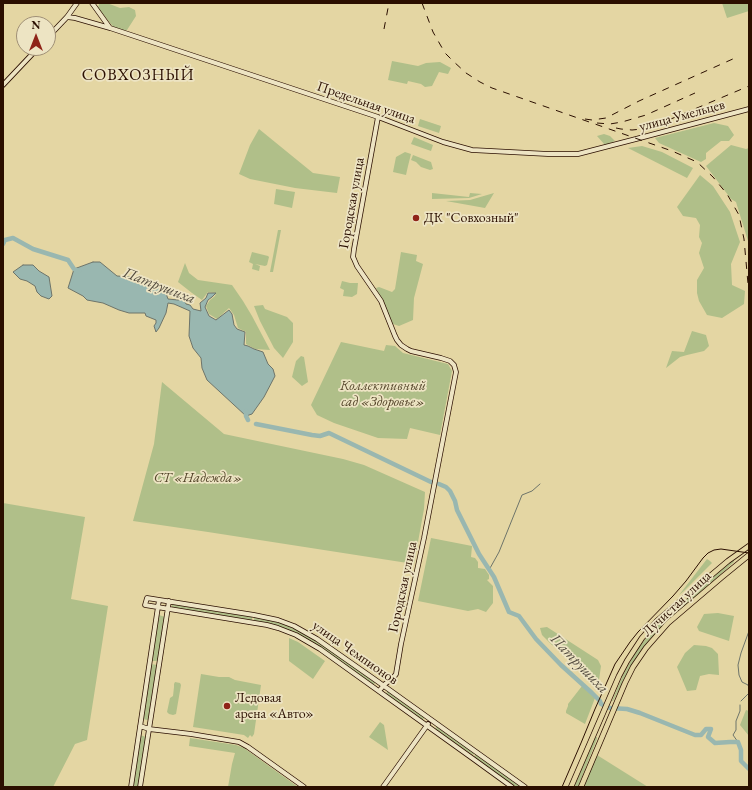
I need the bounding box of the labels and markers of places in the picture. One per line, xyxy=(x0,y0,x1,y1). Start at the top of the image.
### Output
place label: ДК "Совхозный" xyxy=(424,210,519,226)
marker: ДК "Совхозный" xyxy=(411,213,421,223)
place label: Ледовая арена «Авто» xyxy=(235,690,314,722)
marker: Ледовая арена «Авто» xyxy=(222,701,232,711)

